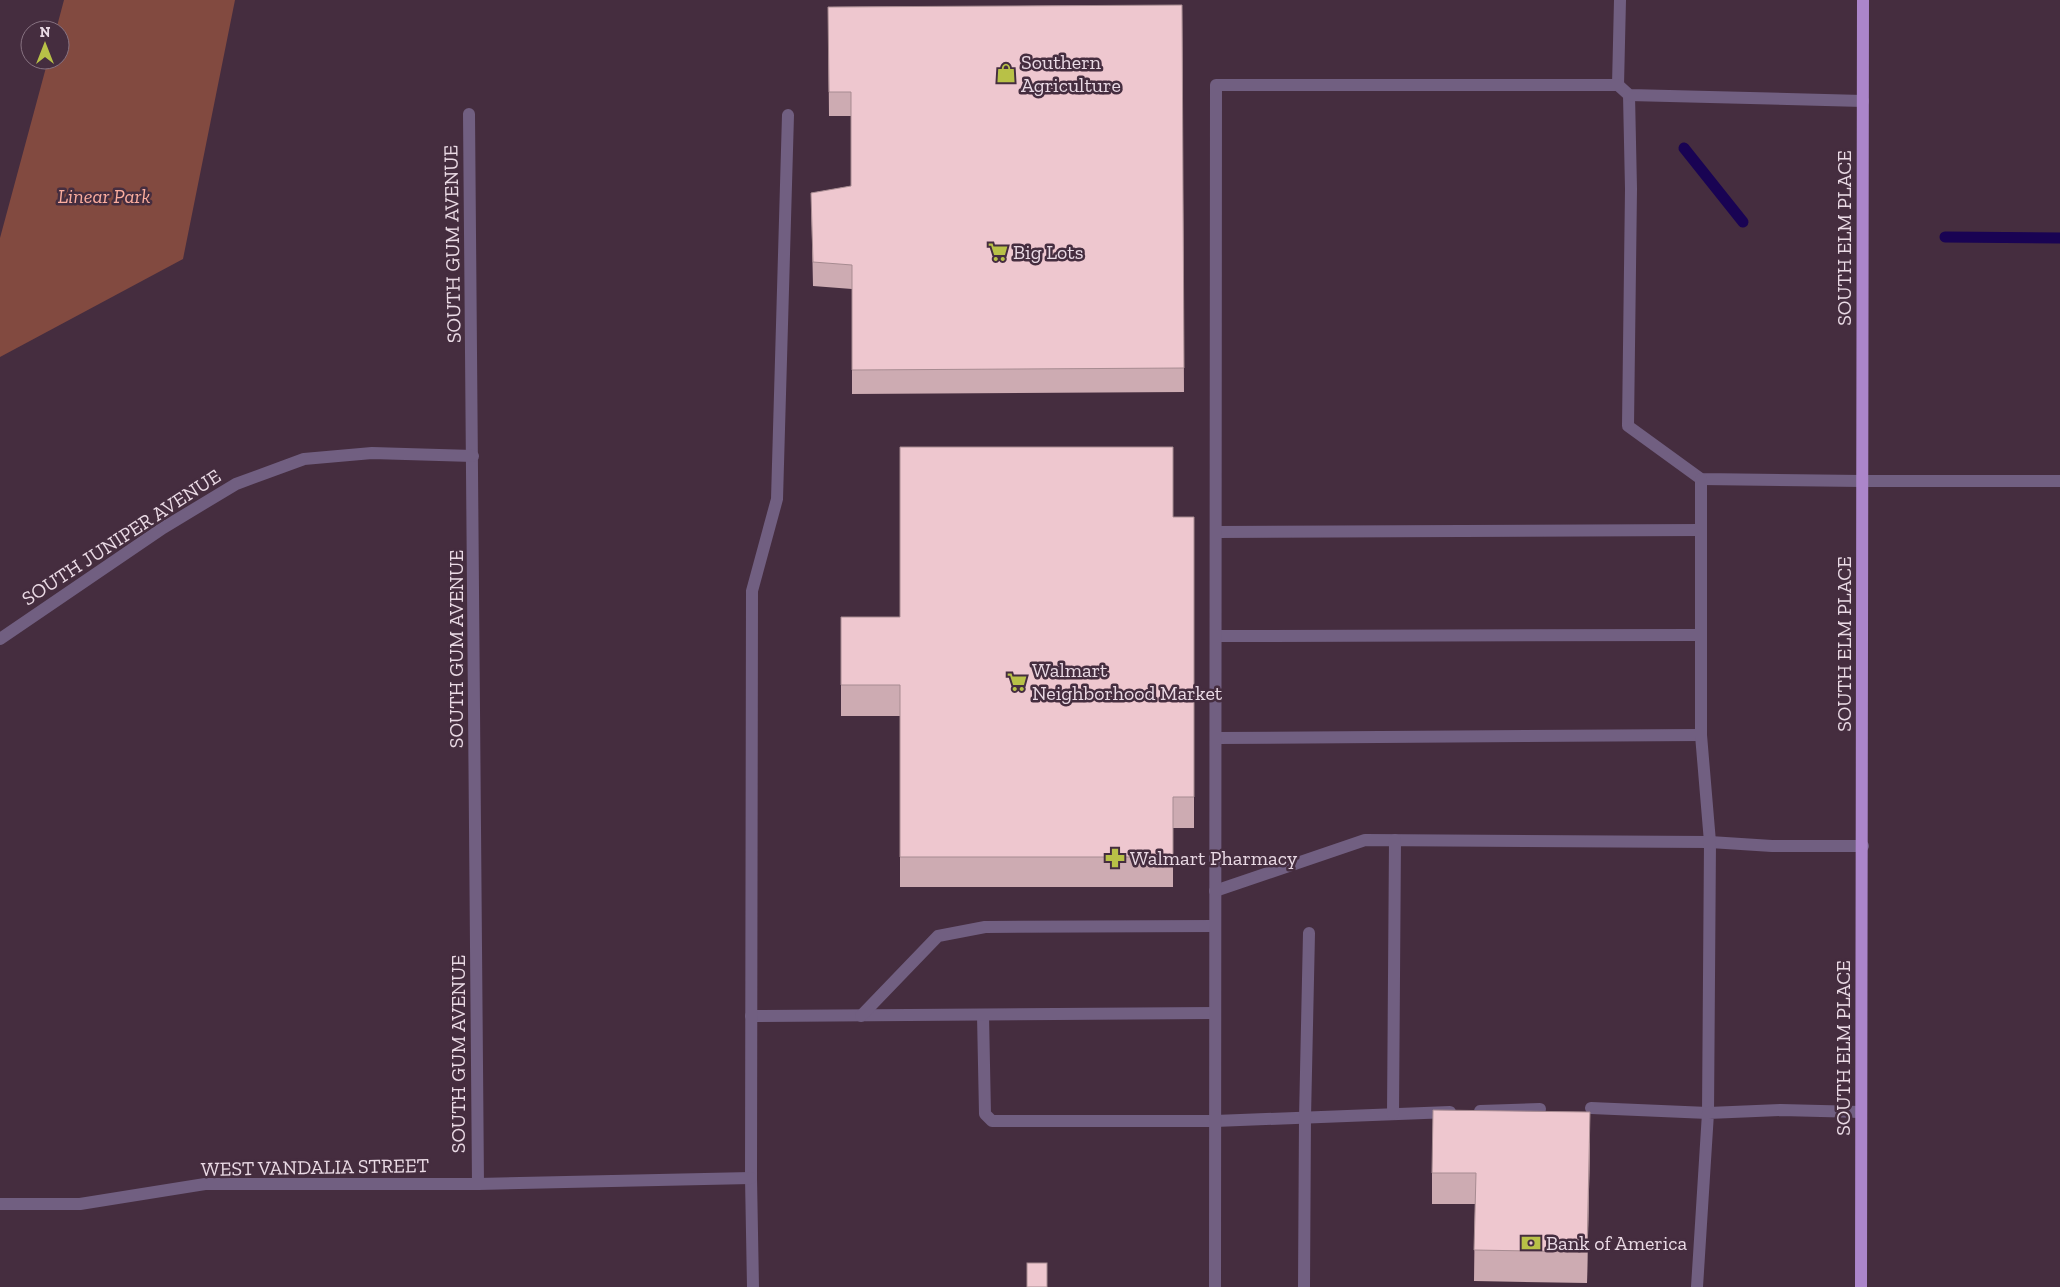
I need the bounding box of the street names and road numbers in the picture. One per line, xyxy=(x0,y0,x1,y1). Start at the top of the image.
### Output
street label: SOUTH GUM AVENUE xyxy=(438,145,466,343)
street label: SOUTH ELM PLACE xyxy=(1832,150,1856,326)
street label: SOUTH JUNIPER AVENUE xyxy=(17,464,225,610)
street label: SOUTH GUM AVENUE xyxy=(444,550,468,748)
street label: SOUTH ELM PLACE xyxy=(1832,556,1856,732)
street label: SOUTH GUM AVENUE xyxy=(446,955,470,1153)
street label: SOUTH ELM PLACE xyxy=(1831,960,1855,1136)
street label: WEST VANDALIA STREET xyxy=(201,1153,429,1181)

